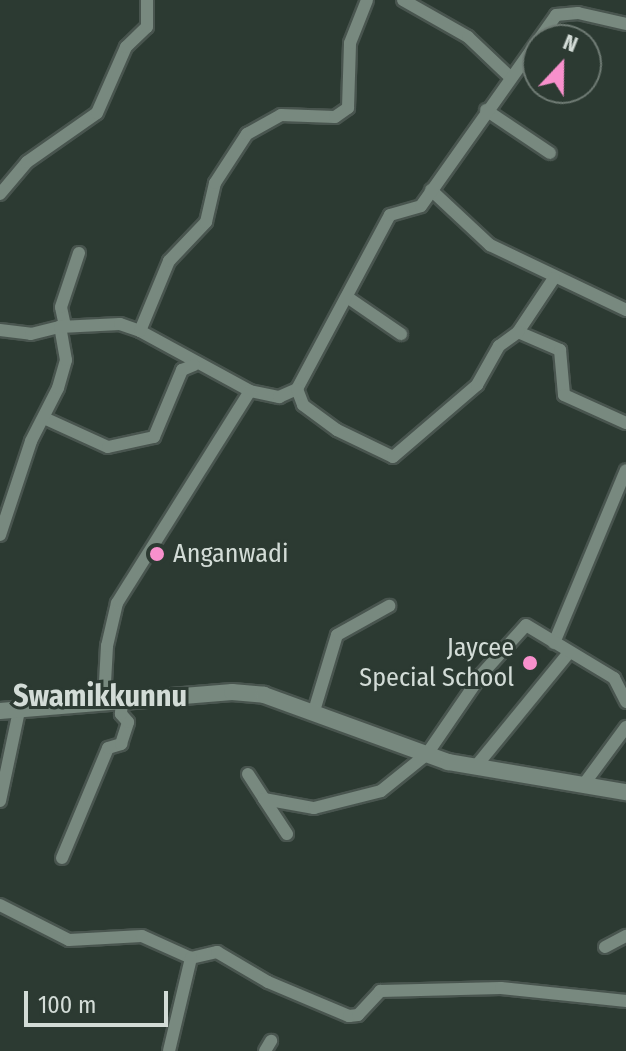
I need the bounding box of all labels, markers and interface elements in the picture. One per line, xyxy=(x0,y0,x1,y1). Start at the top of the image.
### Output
north arrow xyxy=(522,24,602,104)
text: N xyxy=(559,28,582,58)
place label: Anganwadi xyxy=(173,538,288,570)
marker: Anganwadi xyxy=(148,545,166,563)
place label: Jaycee Special School xyxy=(359,632,514,694)
marker: Jaycee Special School xyxy=(521,654,539,672)
district label: Swamikkunnu xyxy=(13,678,187,714)
scale bar xyxy=(28,975,172,1025)
text: 100 m xyxy=(38,991,96,1019)

